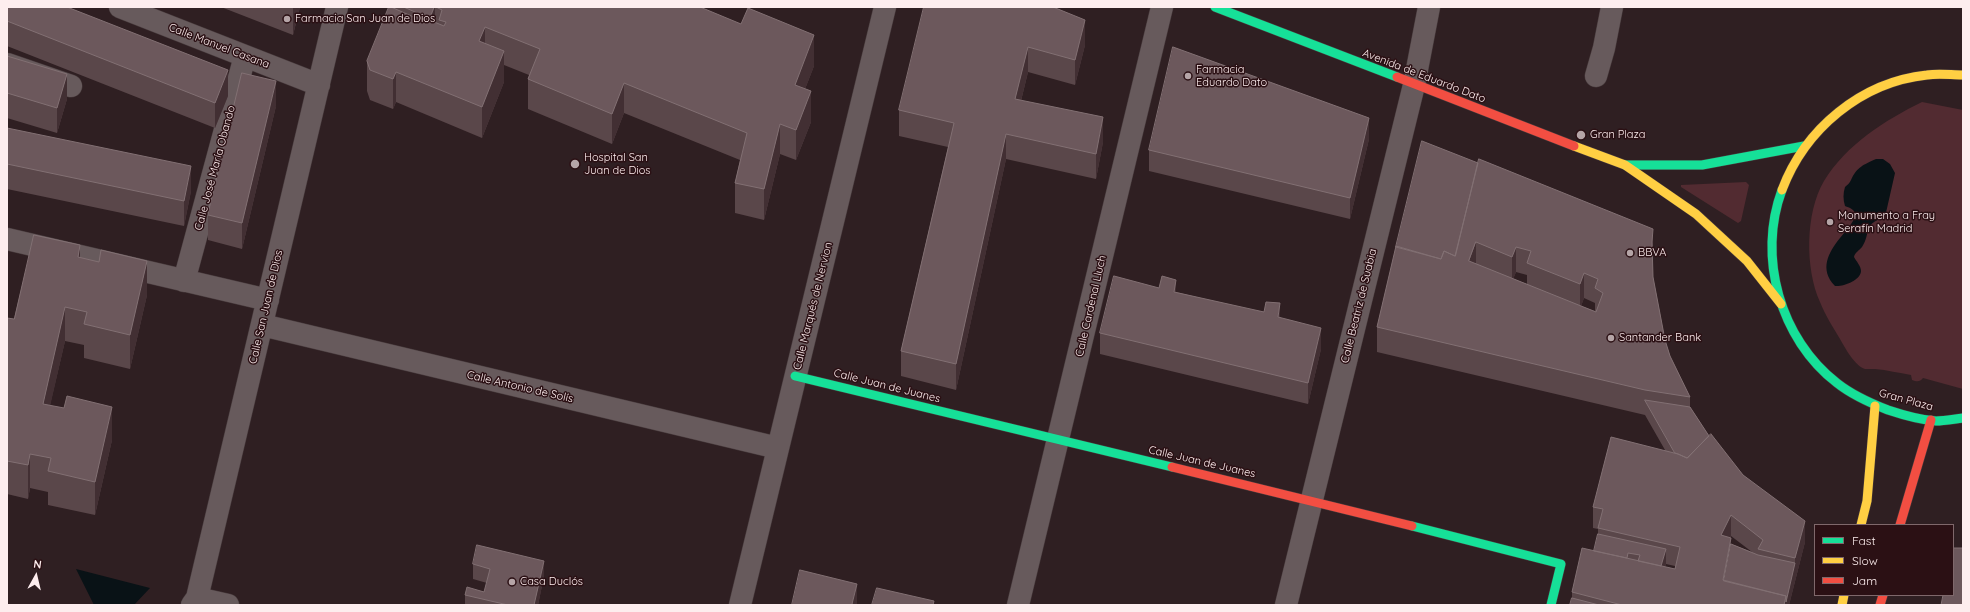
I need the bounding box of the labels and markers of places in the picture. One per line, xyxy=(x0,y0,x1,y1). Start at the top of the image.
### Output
place label: Farmacia San Juan de Dios xyxy=(295,12,435,26)
marker: Farmacia San Juan de Dios xyxy=(282,14,292,24)
place label: Farmacia Eduardo Dato xyxy=(1196,63,1267,89)
marker: Farmacia Eduardo Dato xyxy=(1183,71,1193,81)
place label: Gran Plaza xyxy=(1590,128,1645,142)
marker: Gran Plaza xyxy=(1575,129,1587,141)
place label: Hospital San Juan de Dios xyxy=(584,151,651,177)
marker: Hospital San Juan de Dios xyxy=(569,158,581,170)
place label: Monumento a Fray Serafín Madrid xyxy=(1838,209,1935,235)
marker: Monumento a Fray Serafín Madrid xyxy=(1825,217,1835,227)
place label: BBVA xyxy=(1638,246,1666,260)
marker: BBVA xyxy=(1625,248,1635,258)
place label: Santander Bank xyxy=(1619,331,1701,345)
marker: Santander Bank xyxy=(1606,333,1616,343)
place label: Casa Duclós xyxy=(520,575,583,589)
marker: Casa Duclós xyxy=(507,577,517,587)

